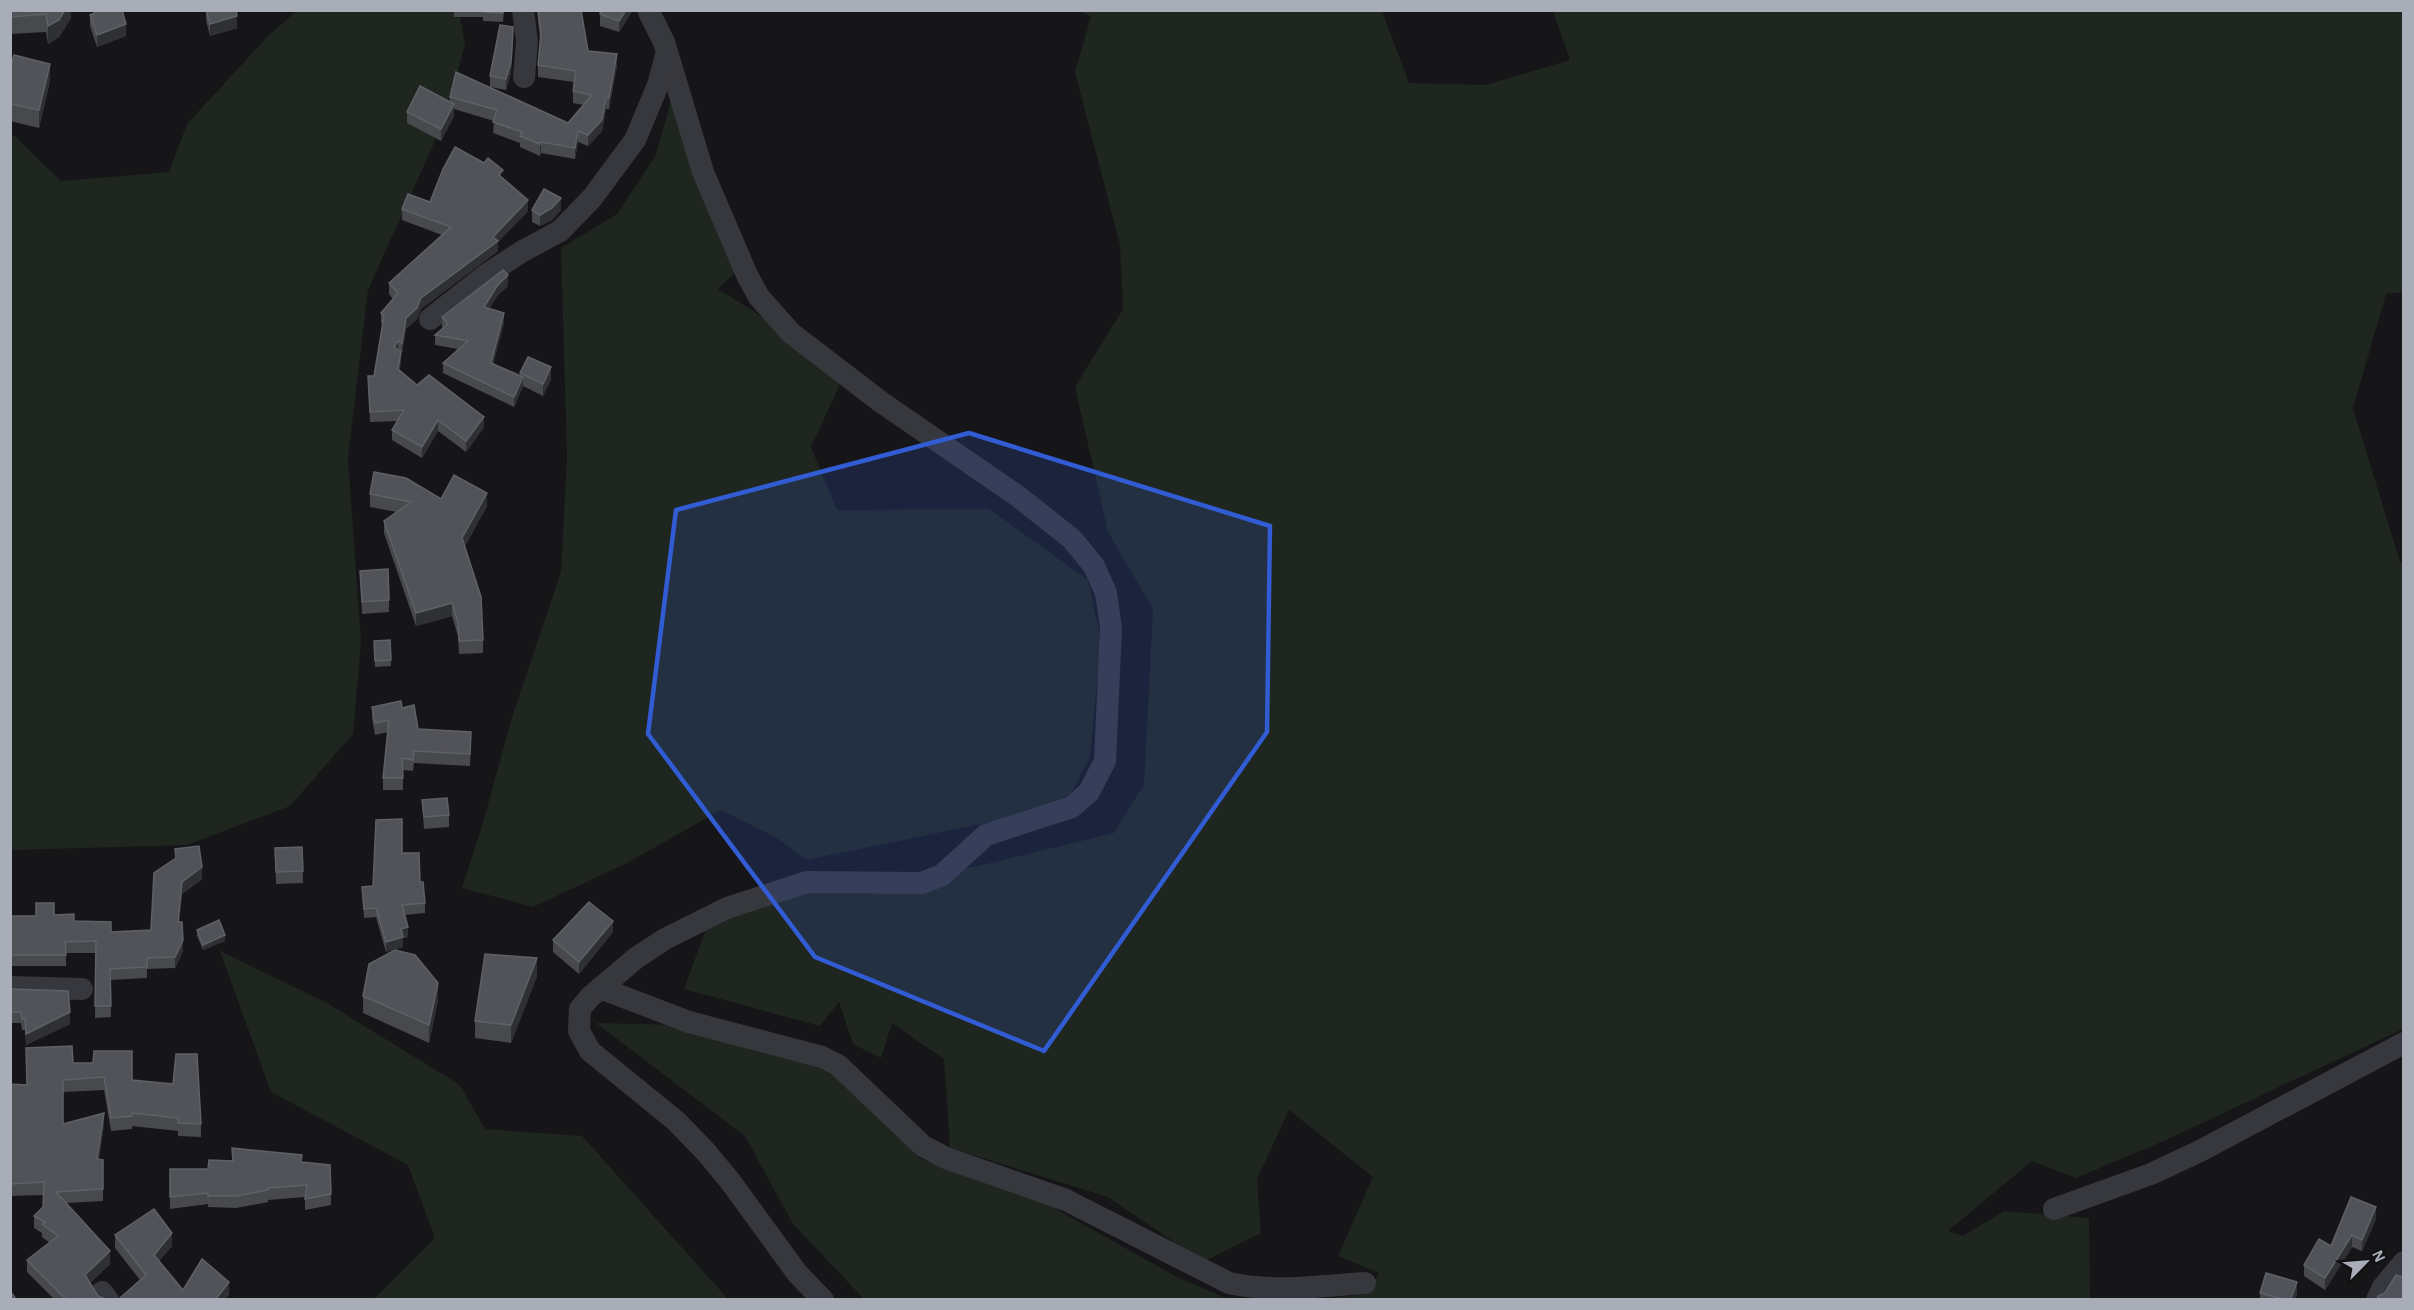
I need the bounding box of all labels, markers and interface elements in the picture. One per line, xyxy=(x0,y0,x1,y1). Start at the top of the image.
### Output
north arrow xyxy=(2336,1232,2396,1292)
text: N xyxy=(2369,1248,2388,1265)

